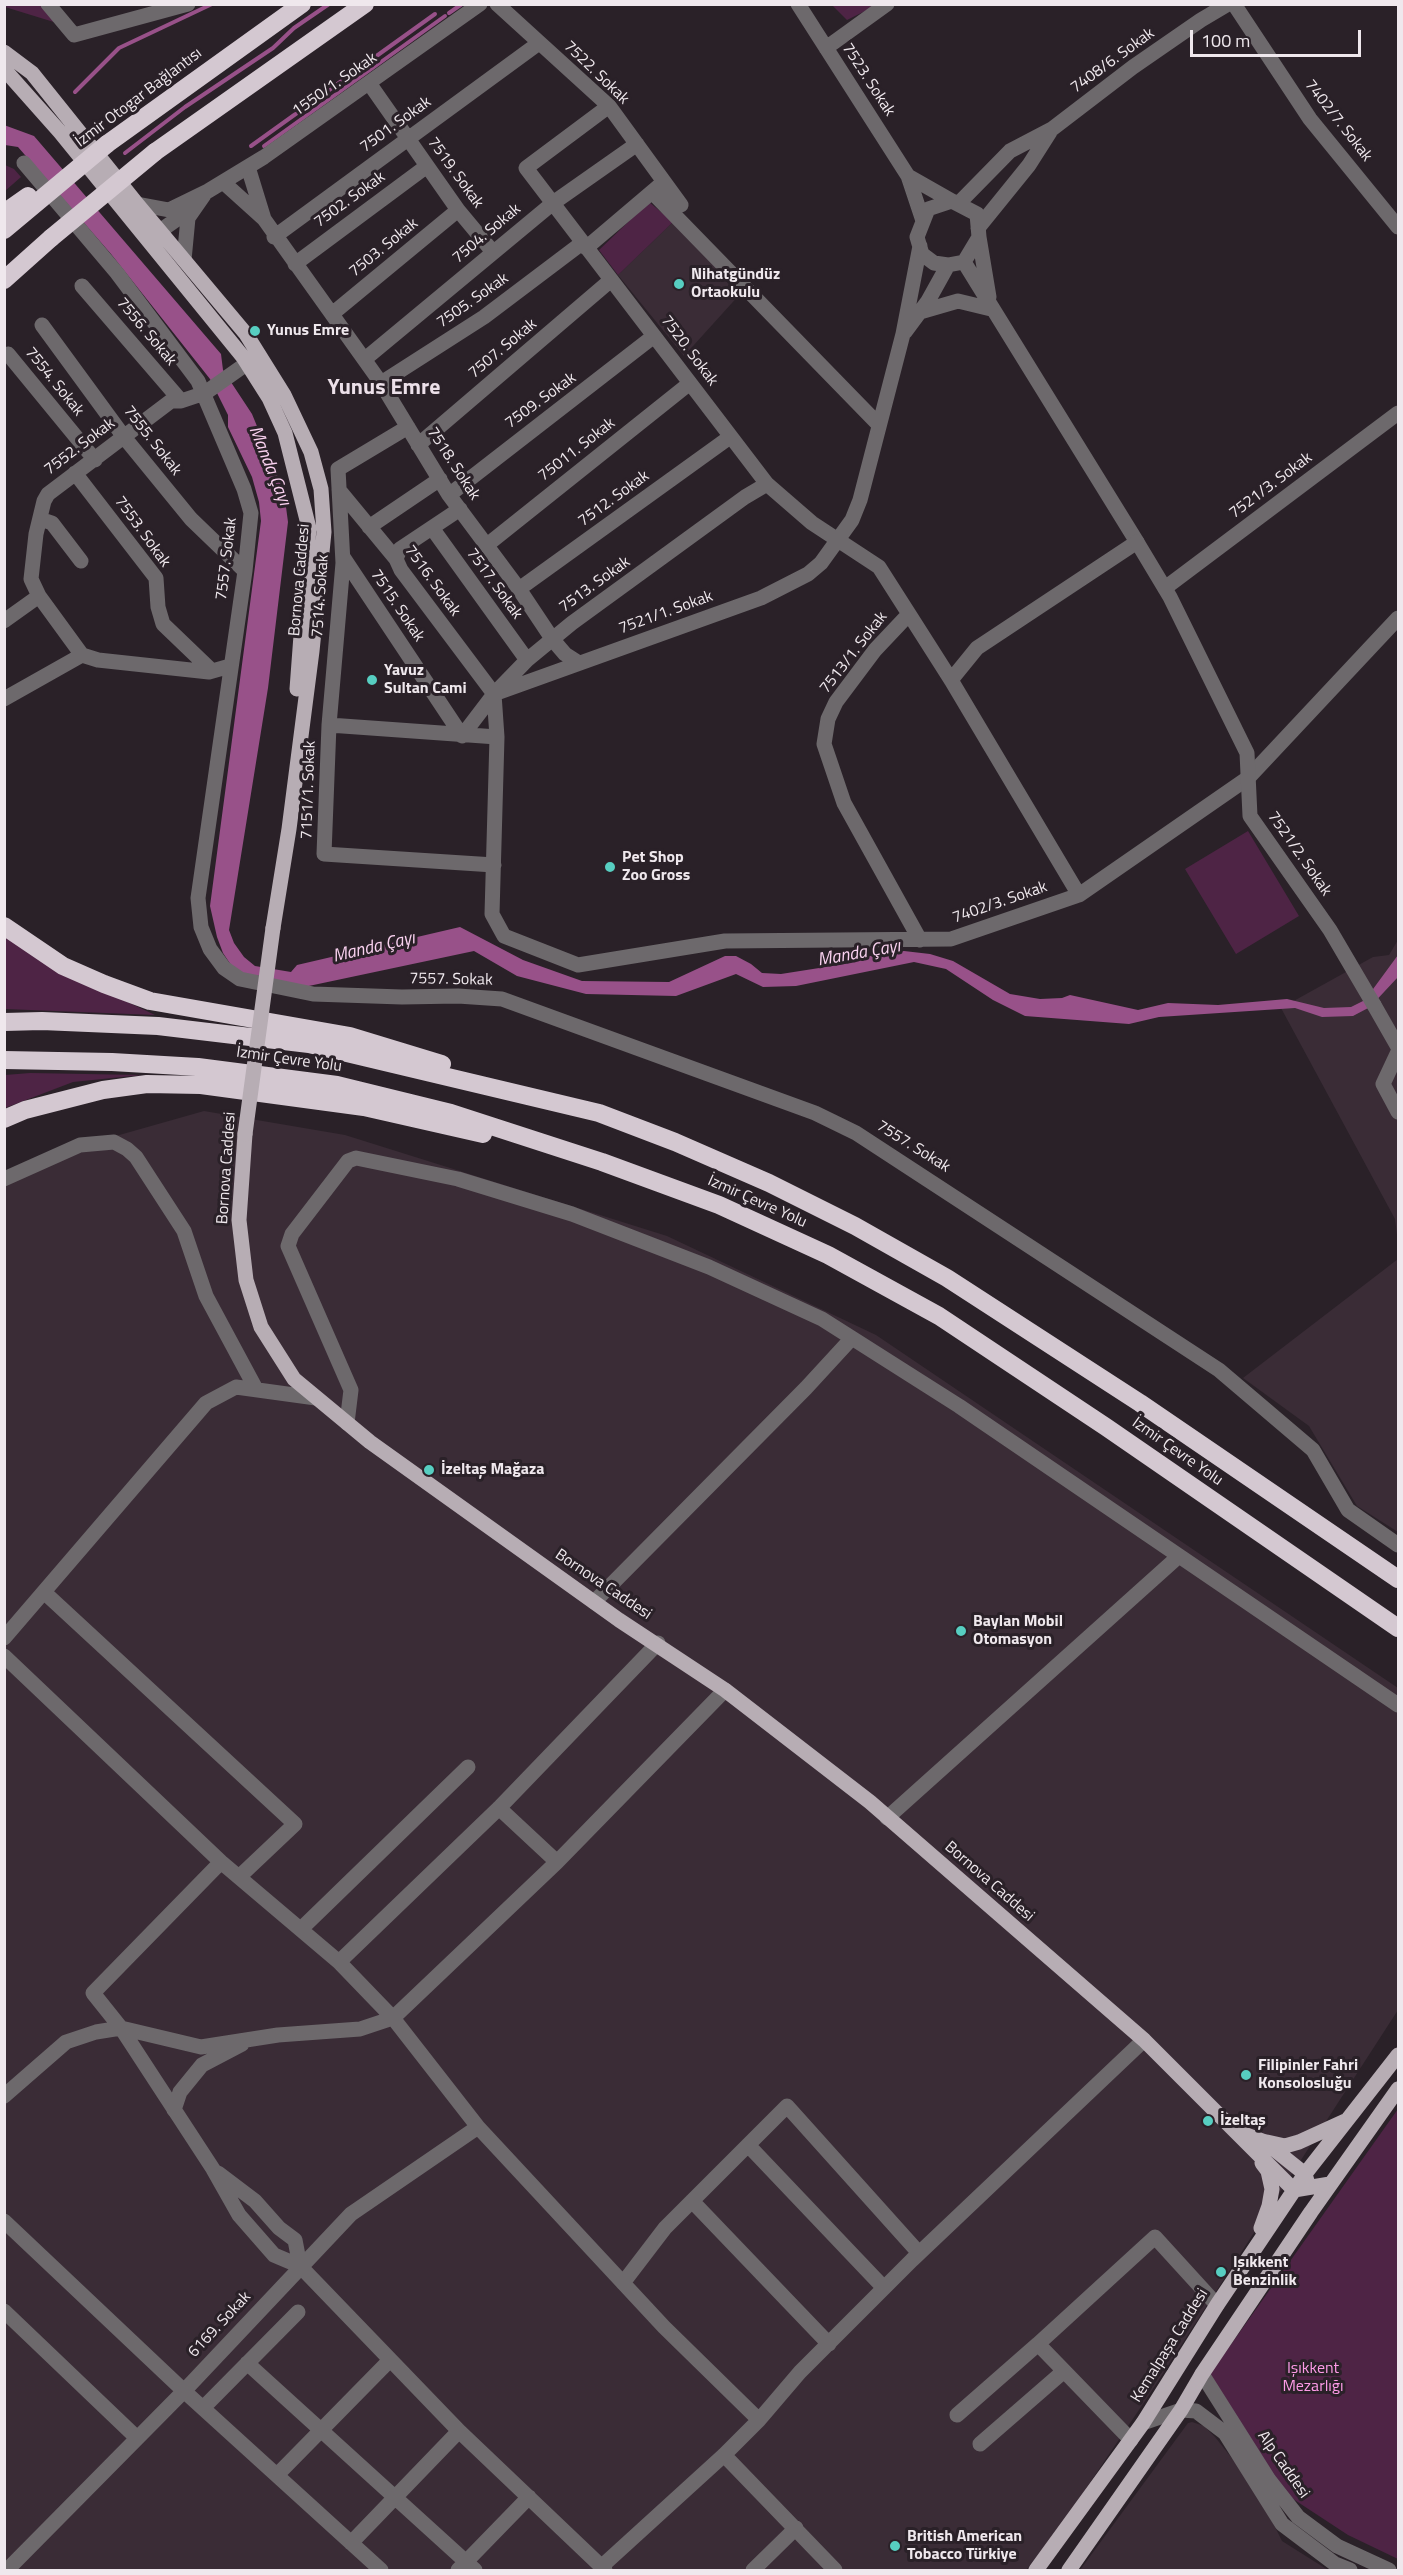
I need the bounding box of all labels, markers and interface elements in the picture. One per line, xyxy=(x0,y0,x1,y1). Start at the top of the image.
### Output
scale bar xyxy=(1193,18,1364,56)
street label: 7408/6. Sokak xyxy=(1067,24,1159,98)
text: 100 m xyxy=(1201,27,1250,54)
street label: 7522. Sokak xyxy=(559,37,633,109)
street label: 7523. Sokak xyxy=(837,40,899,120)
street label: İzmir Otogar Bağlantısı xyxy=(72,44,206,152)
street label: 1550/1. Sokak xyxy=(289,49,381,121)
street label: 7402/7. Sokak xyxy=(1300,76,1376,166)
street label: 7501. Sokak xyxy=(357,93,435,157)
street label: 7519. Sokak xyxy=(423,134,487,212)
street label: 7502. Sokak xyxy=(311,168,389,232)
street label: 7504. Sokak xyxy=(449,200,525,268)
street label: 7503. Sokak xyxy=(346,214,422,282)
place label: Nihatgündüz Ortaokulu xyxy=(691,265,780,303)
street label: 7505. Sokak xyxy=(433,269,513,333)
marker: Nihatgündüz Ortaokulu xyxy=(672,277,686,291)
street label: 7556. Sokak xyxy=(112,294,180,370)
street label: 7520. Sokak xyxy=(656,312,722,390)
street label: 7507. Sokak xyxy=(465,315,541,383)
place label: Yunus Emre xyxy=(267,321,349,341)
marker: Yunus Emre xyxy=(248,324,262,338)
street label: 7554. Sokak xyxy=(20,344,88,420)
street label: 7509. Sokak xyxy=(502,369,580,433)
district label: Yunus Emre xyxy=(328,376,440,402)
street label: 7555. Sokak xyxy=(119,402,185,480)
street label: 7552. Sokak xyxy=(41,414,119,480)
street label: 75011. Sokak xyxy=(535,414,619,486)
water label: Manda Çayı xyxy=(243,423,295,509)
street label: 7518. Sokak xyxy=(422,424,484,504)
street label: 7521/3. Sokak xyxy=(1226,449,1316,523)
street label: 7512. Sokak xyxy=(575,467,653,531)
street label: 7553. Sokak xyxy=(110,493,174,571)
street label: 7557. Sokak xyxy=(212,517,242,601)
street label: Bornova Caddesi xyxy=(286,523,314,637)
street label: 7516. Sokak xyxy=(400,542,464,620)
street label: 7517. Sokak xyxy=(462,545,526,623)
street label: 7513. Sokak xyxy=(556,553,634,617)
street label: 7514. Sokak xyxy=(309,554,333,638)
street label: 7515. Sokak xyxy=(366,566,428,646)
street label: 7521/1. Sokak xyxy=(616,587,716,639)
street label: 7513/1. Sokak xyxy=(816,608,892,698)
place label: Yavuz Sultan Cami xyxy=(384,661,467,699)
marker: Yavuz Sultan Cami xyxy=(365,673,379,687)
street label: 7151/1. Sokak xyxy=(298,740,320,840)
street label: 7521/2. Sokak xyxy=(1263,808,1335,900)
place label: Pet Shop Zoo Gross xyxy=(622,848,690,886)
marker: Pet Shop Zoo Gross xyxy=(603,860,617,874)
street label: 7402/3. Sokak xyxy=(950,878,1050,928)
water label: Manda Çayı xyxy=(331,928,417,968)
water label: Manda Çayı xyxy=(816,936,902,972)
street label: 7557. Sokak xyxy=(409,970,493,990)
street label: İzmir Çevre Yolu xyxy=(235,1043,343,1077)
street label: Bornova Caddesi xyxy=(213,1111,241,1225)
street label: 7557. Sokak xyxy=(873,1117,953,1177)
street label: İzmir Çevre Yolu xyxy=(704,1172,810,1232)
street label: İzmir Çevre Yolu xyxy=(1128,1414,1226,1490)
place label: İzeltaş Mağaza xyxy=(441,1460,544,1480)
marker: İzeltaş Mağaza xyxy=(422,1463,436,1477)
street label: Bornova Caddesi xyxy=(551,1546,655,1624)
place label: Baylan Mobil Otomasyon xyxy=(973,1612,1063,1650)
marker: Baylan Mobil Otomasyon xyxy=(954,1624,968,1638)
street label: Bornova Caddesi xyxy=(940,1838,1038,1926)
place label: Filipinler Fahri Konsolosluğu xyxy=(1258,2056,1358,2094)
marker: Filipinler Fahri Konsolosluğu xyxy=(1239,2068,1253,2082)
place label: İzeltaş xyxy=(1220,2111,1266,2131)
marker: İzeltaş xyxy=(1201,2114,1215,2128)
place label: Işıkkent Benzinlik xyxy=(1233,2253,1297,2291)
marker: Işıkkent Benzinlik xyxy=(1214,2265,1228,2279)
street label: Kemalpaşa Caddesi xyxy=(1127,2286,1213,2406)
street label: 6169. Sokak xyxy=(185,2288,255,2362)
park label: Işıkkent Mezarlığı xyxy=(1282,2359,1344,2397)
street label: Alp Caddesi xyxy=(1253,2428,1313,2502)
place label: British American Tobacco Türkiye xyxy=(907,2527,1022,2565)
marker: British American Tobacco Türkiye xyxy=(888,2539,902,2553)

